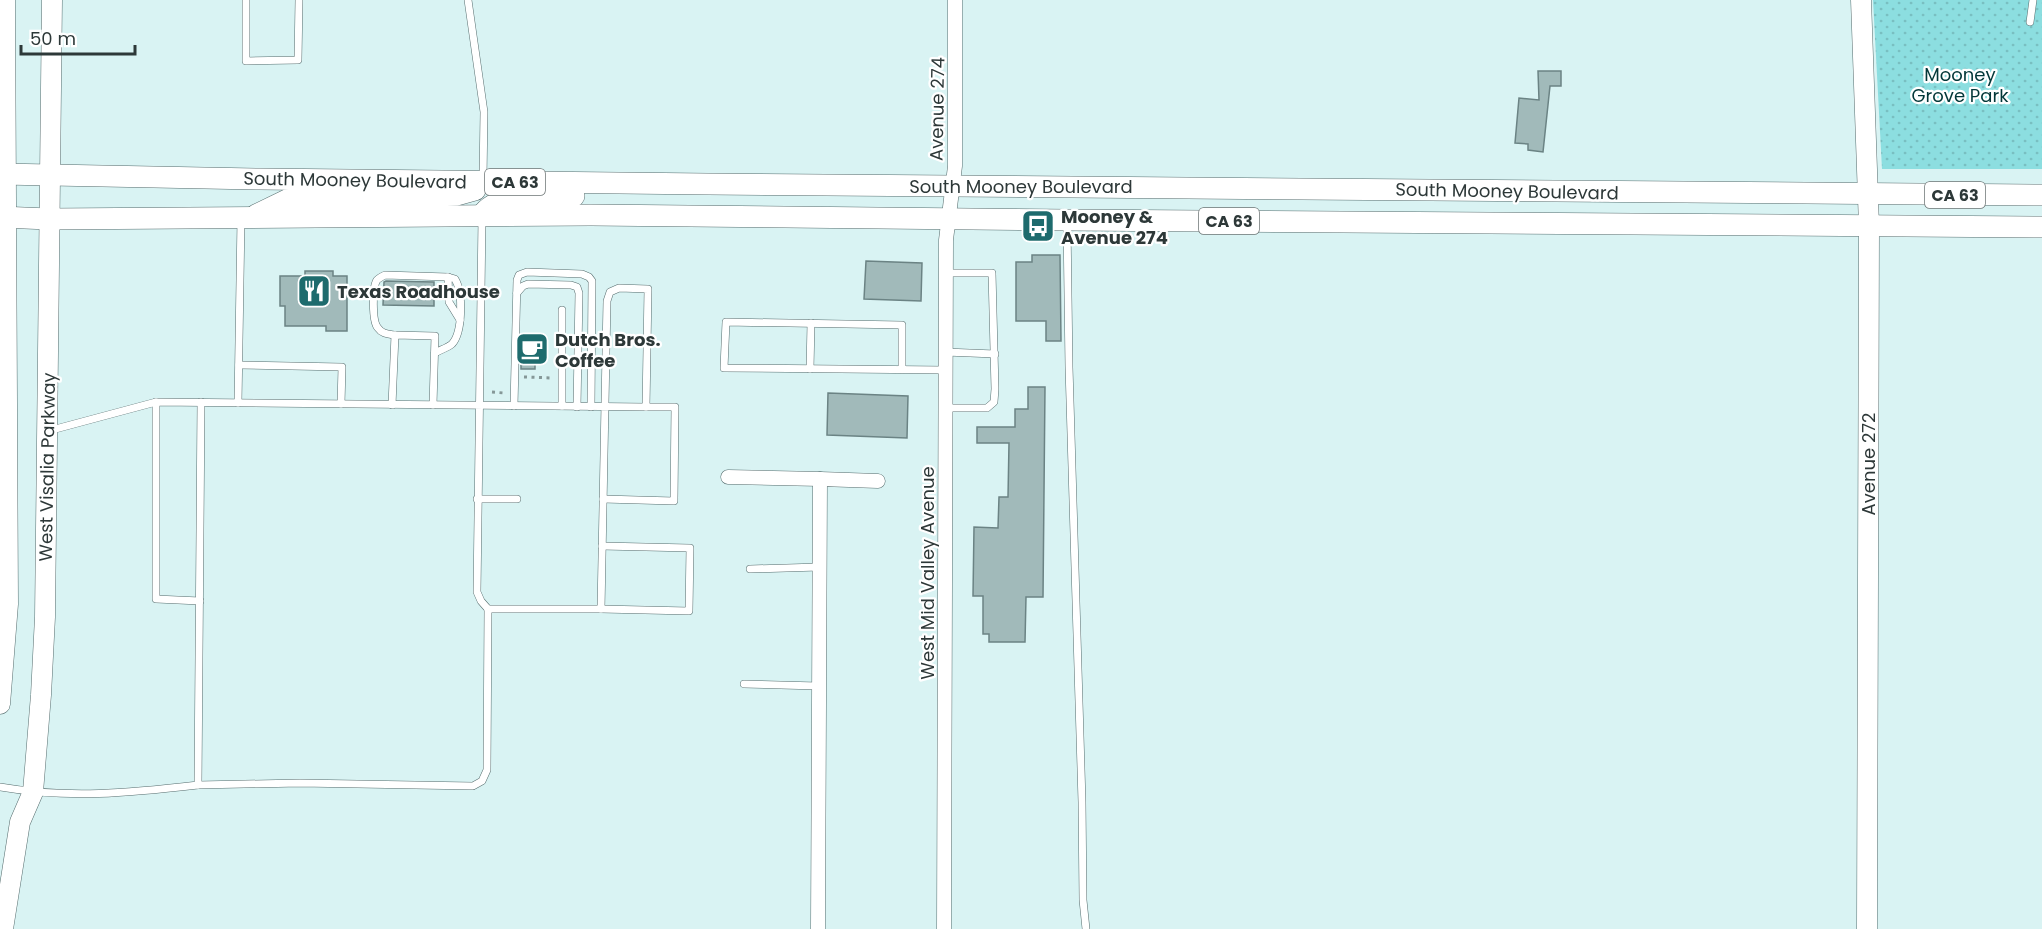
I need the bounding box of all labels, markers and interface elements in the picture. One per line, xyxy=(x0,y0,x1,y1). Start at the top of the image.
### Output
scale bar xyxy=(21,18,135,56)
text: 50 m xyxy=(30,26,76,51)
street label: Avenue 274 xyxy=(924,57,950,161)
park label: Mooney Grove Park xyxy=(1912,62,2009,108)
street label: South Mooney Boulevard xyxy=(243,166,467,194)
road number: CA 63 xyxy=(485,169,545,195)
street label: South Mooney Boulevard xyxy=(909,174,1133,199)
street label: South Mooney Boulevard xyxy=(1395,177,1619,205)
road number: CA 63 xyxy=(1925,182,1985,208)
place label: Mooney & Avenue 274 xyxy=(1061,204,1168,250)
bus stop icon: Mooney & Avenue 274 xyxy=(1020,208,1056,244)
road number: CA 63 xyxy=(1199,208,1259,234)
restaurant icon: Texas Roadhouse xyxy=(296,273,332,309)
place label: Texas Roadhouse xyxy=(337,279,500,304)
place label: Dutch Bros. Coffee xyxy=(555,327,661,373)
cafe icon: Dutch Bros. Coffee xyxy=(514,331,550,367)
street label: West Visalia Parkway xyxy=(33,372,61,562)
street label: Avenue 272 xyxy=(1856,413,1881,515)
street label: West Mid Valley Avenue xyxy=(915,466,940,680)

